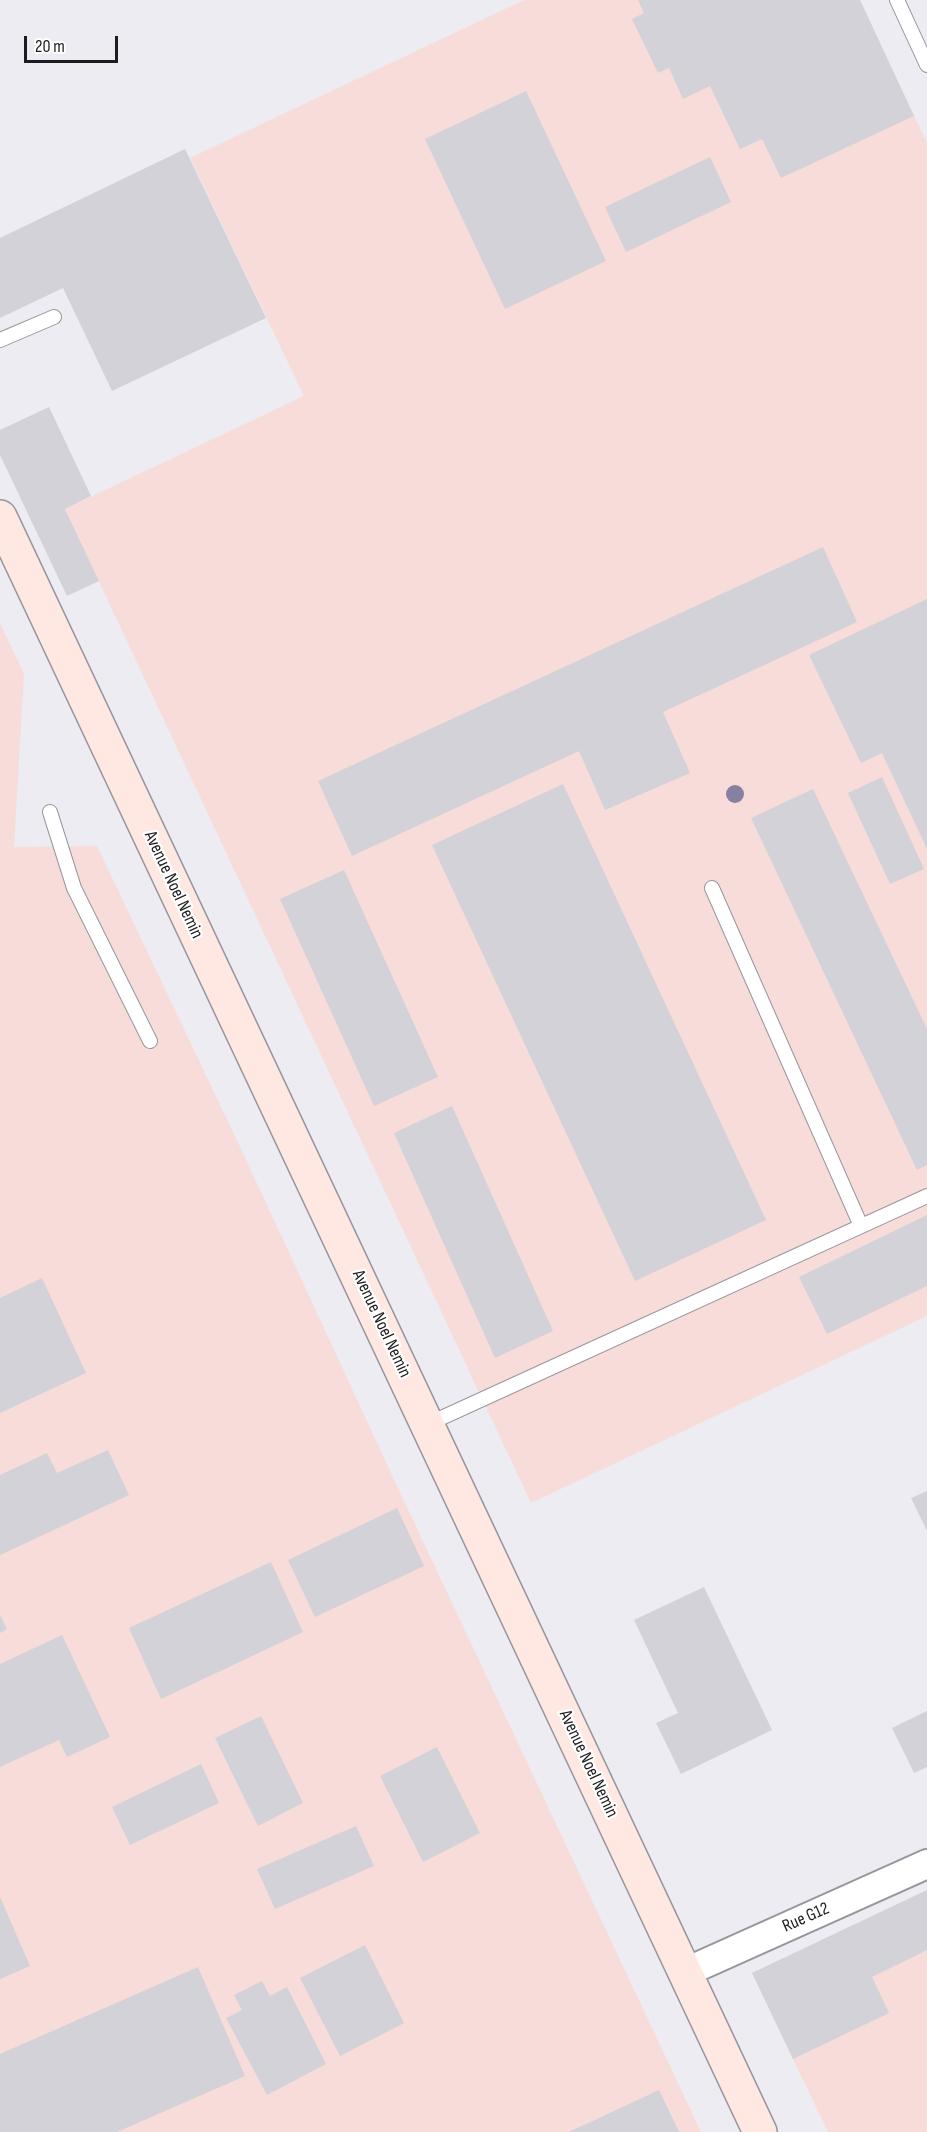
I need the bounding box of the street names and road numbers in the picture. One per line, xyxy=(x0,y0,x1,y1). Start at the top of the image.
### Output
street label: Avenue Noel Nemin xyxy=(139,828,207,942)
street label: Avenue Noel Nemin xyxy=(347,1267,415,1381)
street label: Avenue Noel Nemin xyxy=(554,1707,622,1821)
street label: Rue G12 xyxy=(779,1898,833,1938)

